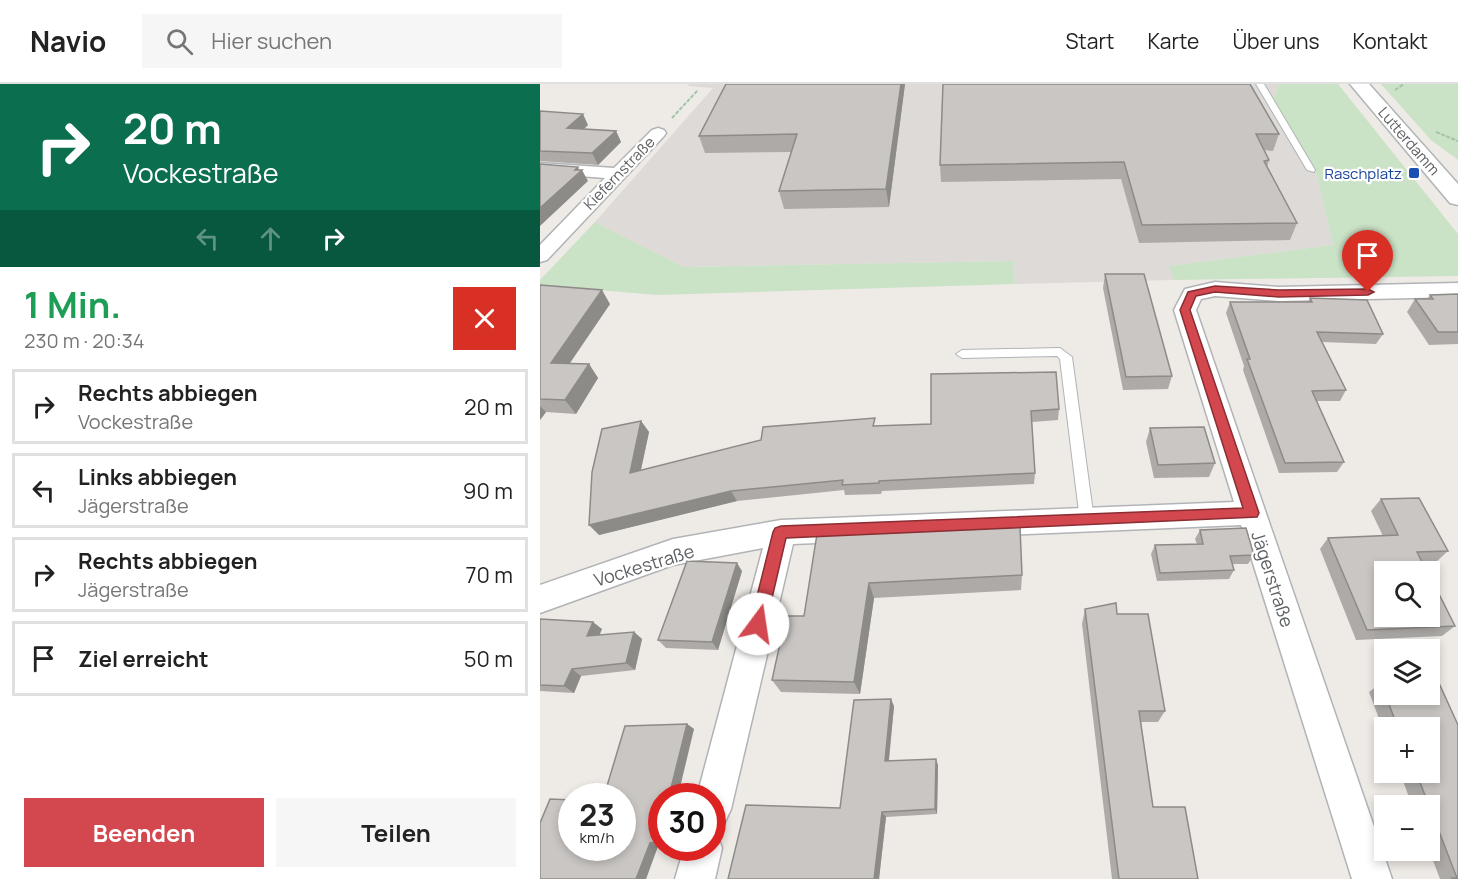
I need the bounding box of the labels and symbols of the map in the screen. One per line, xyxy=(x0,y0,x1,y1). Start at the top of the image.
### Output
street label: Lutterdamm xyxy=(1373,102,1445,180)
street label: Kiefernstraße xyxy=(579,132,659,214)
place label: Raschplatz xyxy=(1324,163,1402,184)
marker: Raschplatz xyxy=(1407,166,1421,180)
pin xyxy=(1342,230,1393,292)
street label: Jägerstraße xyxy=(1246,528,1300,630)
street label: Vockestraße xyxy=(591,538,697,592)
position arrow xyxy=(726,592,790,656)
speed limit sign: 30 xyxy=(648,783,726,861)

